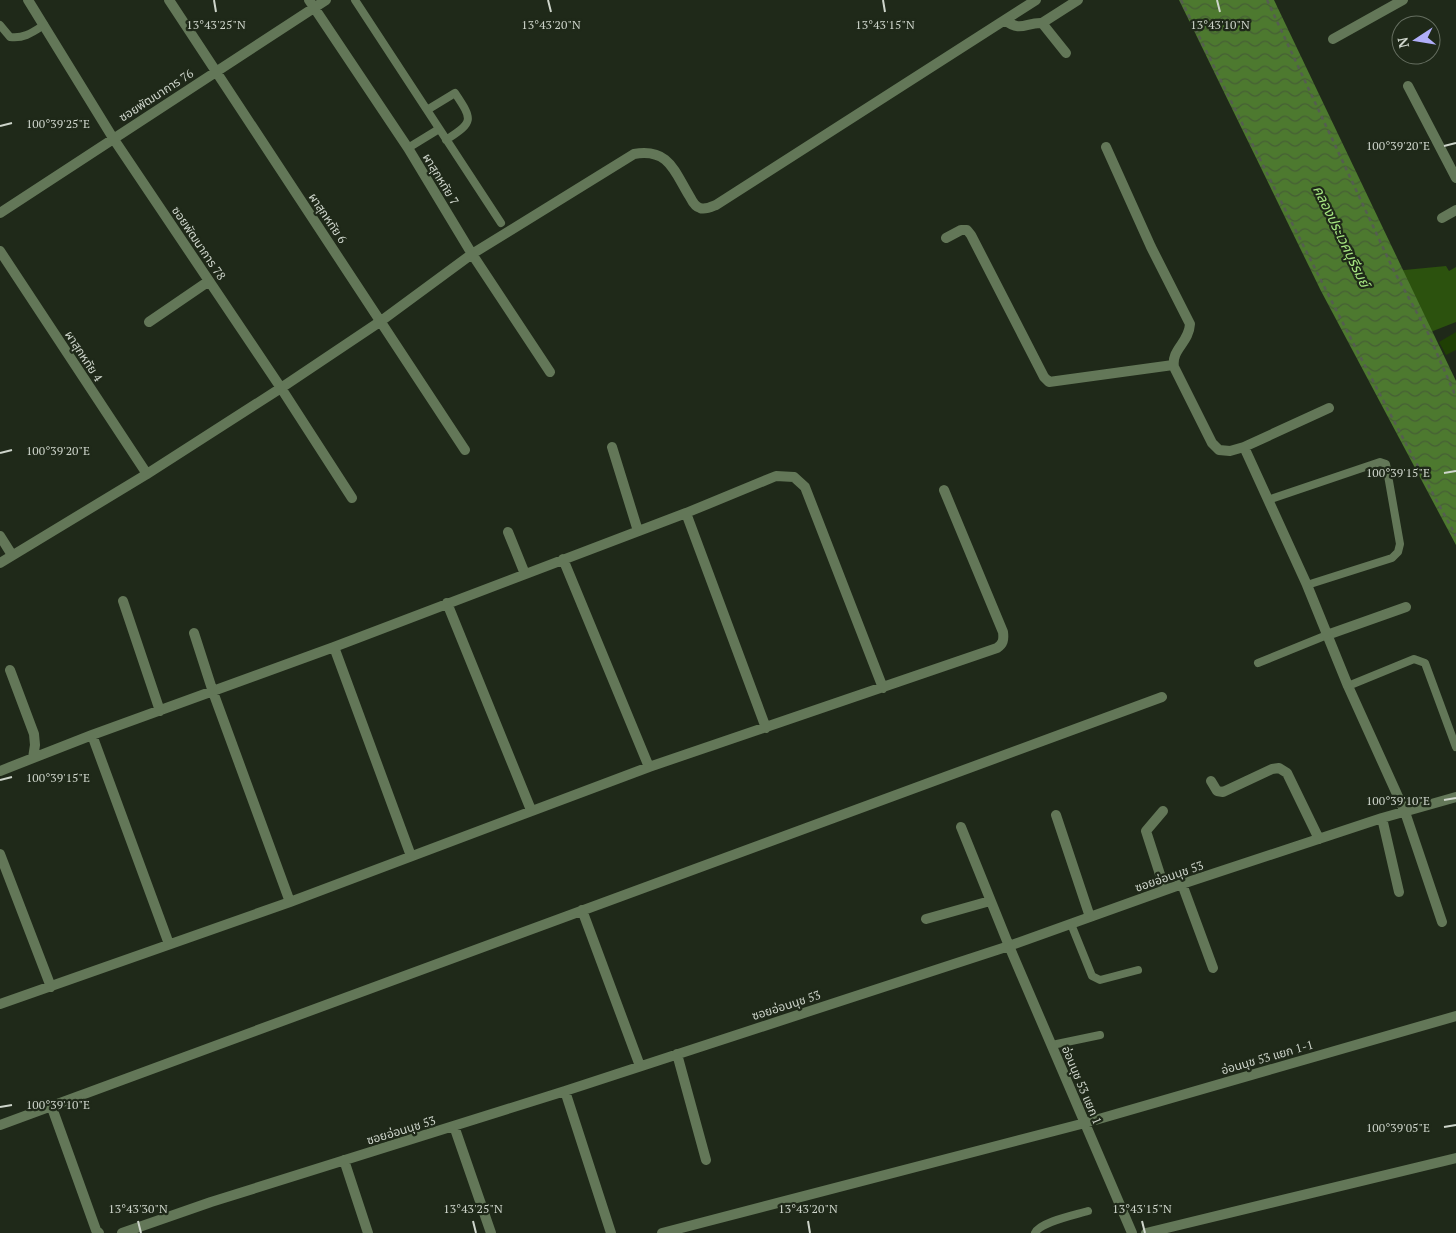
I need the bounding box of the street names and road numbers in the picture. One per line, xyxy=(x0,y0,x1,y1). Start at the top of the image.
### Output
street label: ซอยพัฒนาการ 76 xyxy=(116,65,197,125)
street label: ผาสุกหทัย 7 xyxy=(420,150,462,208)
street label: ผาสุกหทัย 6 xyxy=(306,190,351,247)
street label: ซอยพัฒนาการ 78 xyxy=(169,203,229,283)
street label: ผาสุกหทัย 4 xyxy=(62,328,106,385)
street label: ซอยอ่อนนุช 53 xyxy=(1133,857,1205,895)
street label: ซอยอ่อนนุช 53 xyxy=(750,987,822,1023)
street label: อ่อนนุช 53 แยก 1-1 xyxy=(1219,1037,1315,1077)
street label: อ่อนนุช 53 แยก 1 xyxy=(1059,1043,1105,1127)
street label: ซอยอ่อนนุช 53 xyxy=(365,1112,437,1148)

